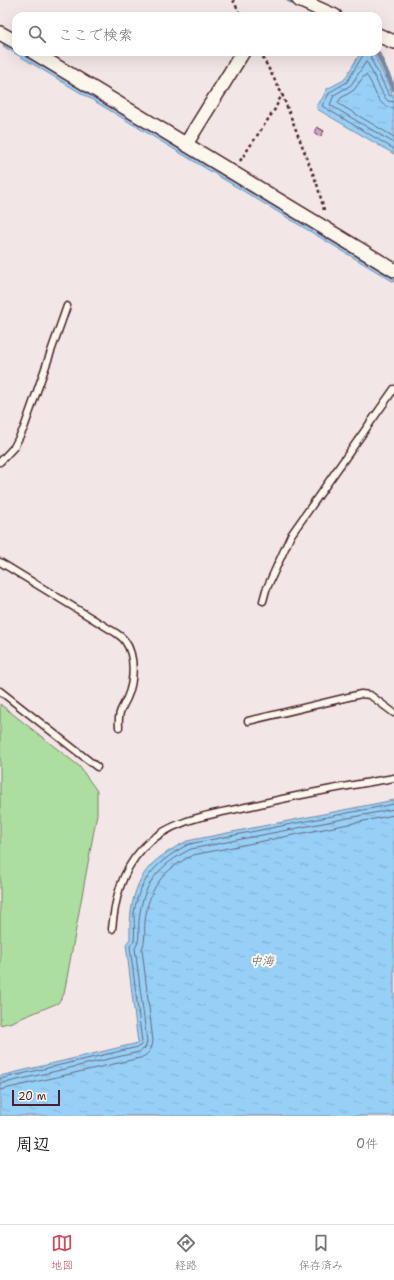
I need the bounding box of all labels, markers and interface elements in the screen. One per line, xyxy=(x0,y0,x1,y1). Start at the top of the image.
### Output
search box xyxy=(12,12,382,56)
icon: search xyxy=(26,23,48,45)
text: ここで検索 xyxy=(58,25,133,45)
water label: 中海 xyxy=(250,953,275,969)
scale bar xyxy=(12,1088,60,1107)
text: 20 m xyxy=(18,1089,46,1104)
text: 周辺 xyxy=(16,1133,50,1155)
text: 0件 xyxy=(356,1135,378,1152)
tab: 地図 xyxy=(51,1232,73,1273)
tab: 経路 xyxy=(175,1232,197,1273)
tab: 保存済み xyxy=(299,1232,343,1273)

